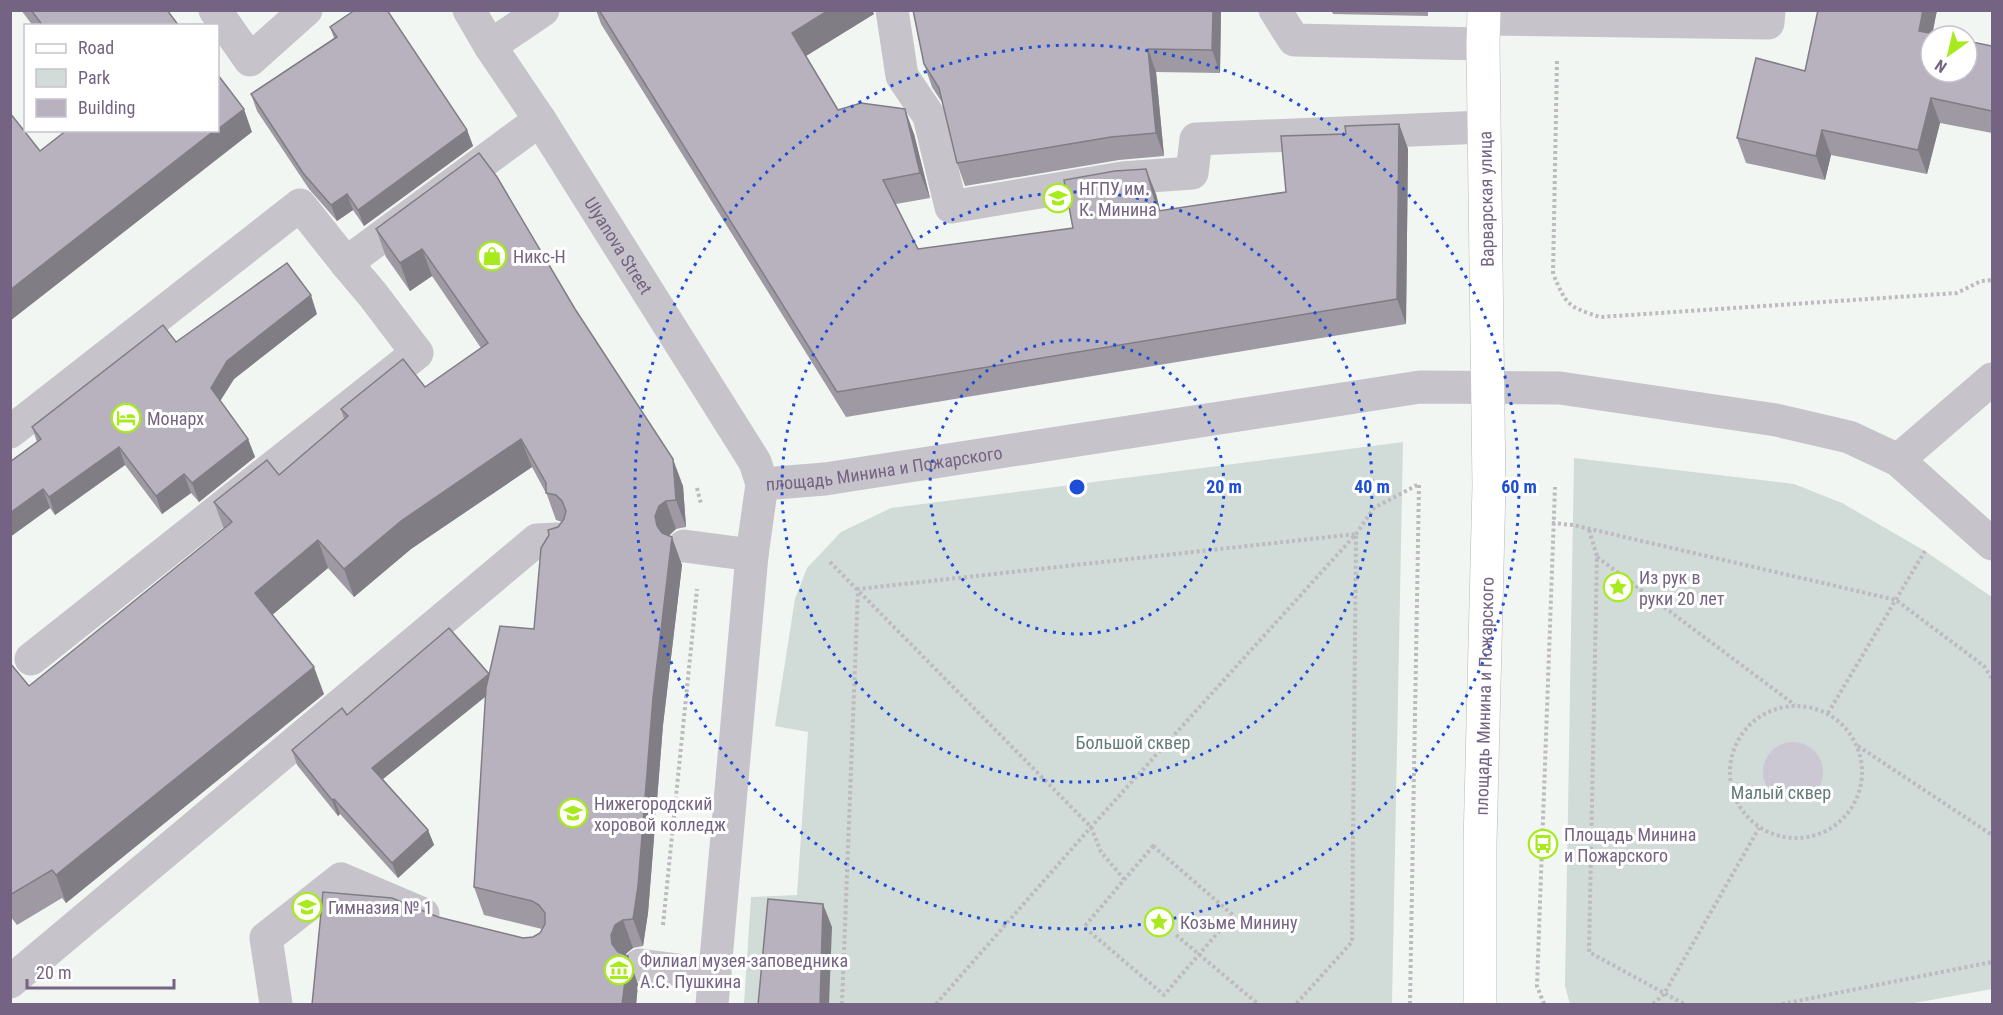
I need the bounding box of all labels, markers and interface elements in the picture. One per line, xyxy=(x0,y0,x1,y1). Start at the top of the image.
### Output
legend xyxy=(24,24,219,132)
north arrow xyxy=(1919,24,1979,84)
text: Road xyxy=(78,37,114,58)
text: N xyxy=(1932,55,1950,77)
text: Park xyxy=(78,67,110,88)
text: Building xyxy=(78,97,135,118)
street label: Варварская улица xyxy=(1474,131,1498,267)
place label: НГПУ им. К. Минина xyxy=(1079,178,1157,220)
school or university icon: НГПУ им. К. Минина xyxy=(1042,182,1074,214)
street label: Ulyanova Street xyxy=(581,193,657,298)
shop icon: Никс-Н xyxy=(476,240,508,272)
place label: Никс-Н xyxy=(513,246,566,267)
hotel icon: Монарх xyxy=(110,402,142,434)
place label: Монарх xyxy=(147,408,204,429)
street label: площадь Минина и Пожарского xyxy=(765,441,1004,494)
text: 20 m xyxy=(1206,476,1242,497)
text: 40 m xyxy=(1354,476,1390,497)
text: 60 m xyxy=(1501,476,1537,497)
centre of rings xyxy=(1067,477,1087,497)
place label: Из рук в руки 20 лет xyxy=(1639,567,1725,609)
place icon: Из рук в руки 20 лет xyxy=(1602,571,1634,603)
street label: площадь Минина и Пожарского xyxy=(1470,576,1497,816)
park label: Большой сквер xyxy=(1076,732,1191,753)
park label: Малый сквер xyxy=(1731,782,1831,803)
place label: Нижегородский хоровой колледж xyxy=(594,793,726,835)
school or university icon: Нижегородский хоровой колледж xyxy=(557,797,589,829)
place label: Площадь Минина и Пожарского xyxy=(1564,824,1696,866)
bus stop icon: Площадь Минина и Пожарского xyxy=(1527,828,1559,860)
school or university icon: Гимназия № 1 xyxy=(291,891,323,923)
place label: Гимназия № 1 xyxy=(328,897,433,918)
place icon: Козьме Минину xyxy=(1143,906,1175,938)
place label: Козьме Минину xyxy=(1180,912,1298,933)
place label: Филиал музея-заповедника А.С. Пушкина xyxy=(640,950,848,992)
scale bar xyxy=(27,952,174,990)
museum icon: Филиал музея-заповедника А.С. Пушкина xyxy=(603,954,635,986)
text: 20 m xyxy=(36,962,71,983)

